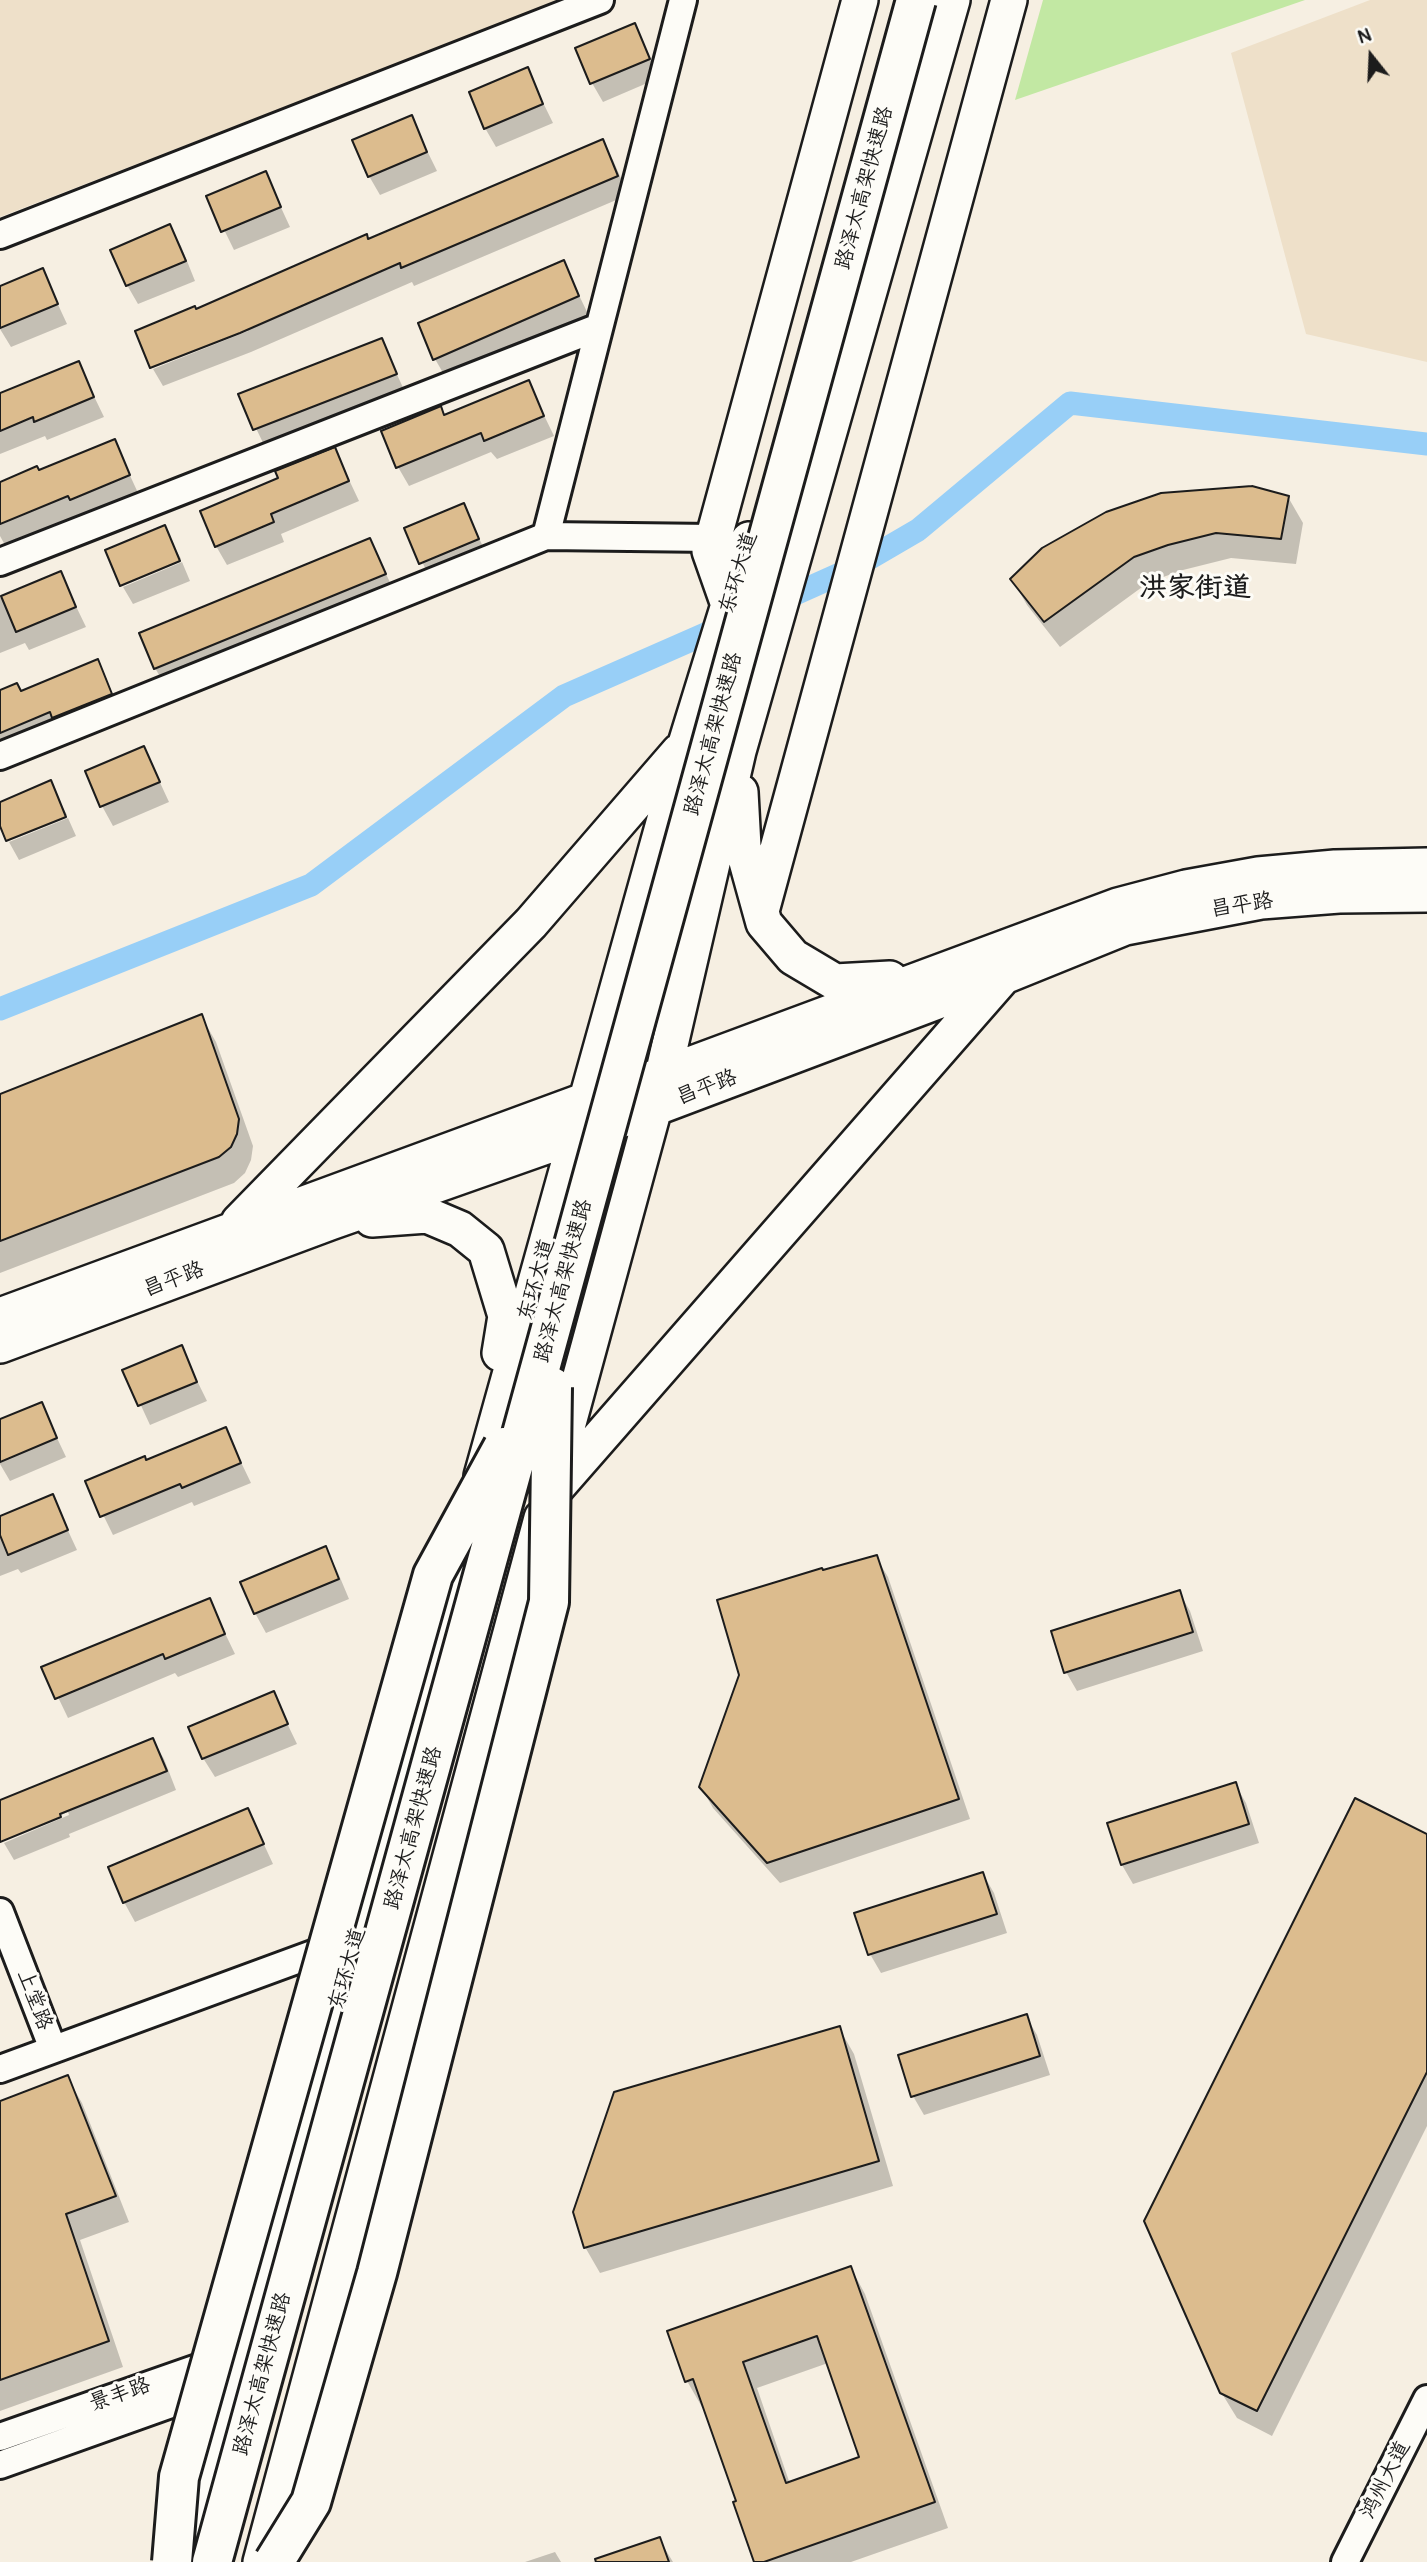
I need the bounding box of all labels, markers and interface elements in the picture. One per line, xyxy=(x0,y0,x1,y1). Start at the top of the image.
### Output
north arrow xyxy=(1336,21,1406,91)
text: N xyxy=(1355,23,1374,49)
street label: 路泽太高架快速路 xyxy=(831,104,899,272)
street label: 东环大道 xyxy=(715,529,763,617)
district label: 洪家街道 xyxy=(1139,572,1251,606)
street label: 路泽太高架快速路 xyxy=(680,650,748,818)
street label: 昌平路 xyxy=(1209,889,1275,923)
street label: 昌平路 xyxy=(673,1065,741,1111)
street label: 路泽太高架快速路 xyxy=(530,1197,598,1365)
street label: 东环大道 xyxy=(513,1236,561,1324)
street label: 昌平路 xyxy=(140,1257,208,1303)
street label: 路泽太高架快速路 xyxy=(380,1744,448,1912)
street label: 东环大道 xyxy=(324,1925,372,2013)
street label: 上堂路 xyxy=(11,1966,57,2034)
street label: 路泽太高架快速路 xyxy=(229,2290,297,2458)
street label: 景丰路 xyxy=(86,2373,154,2417)
street label: 鸿州大道 xyxy=(1356,2437,1416,2523)

